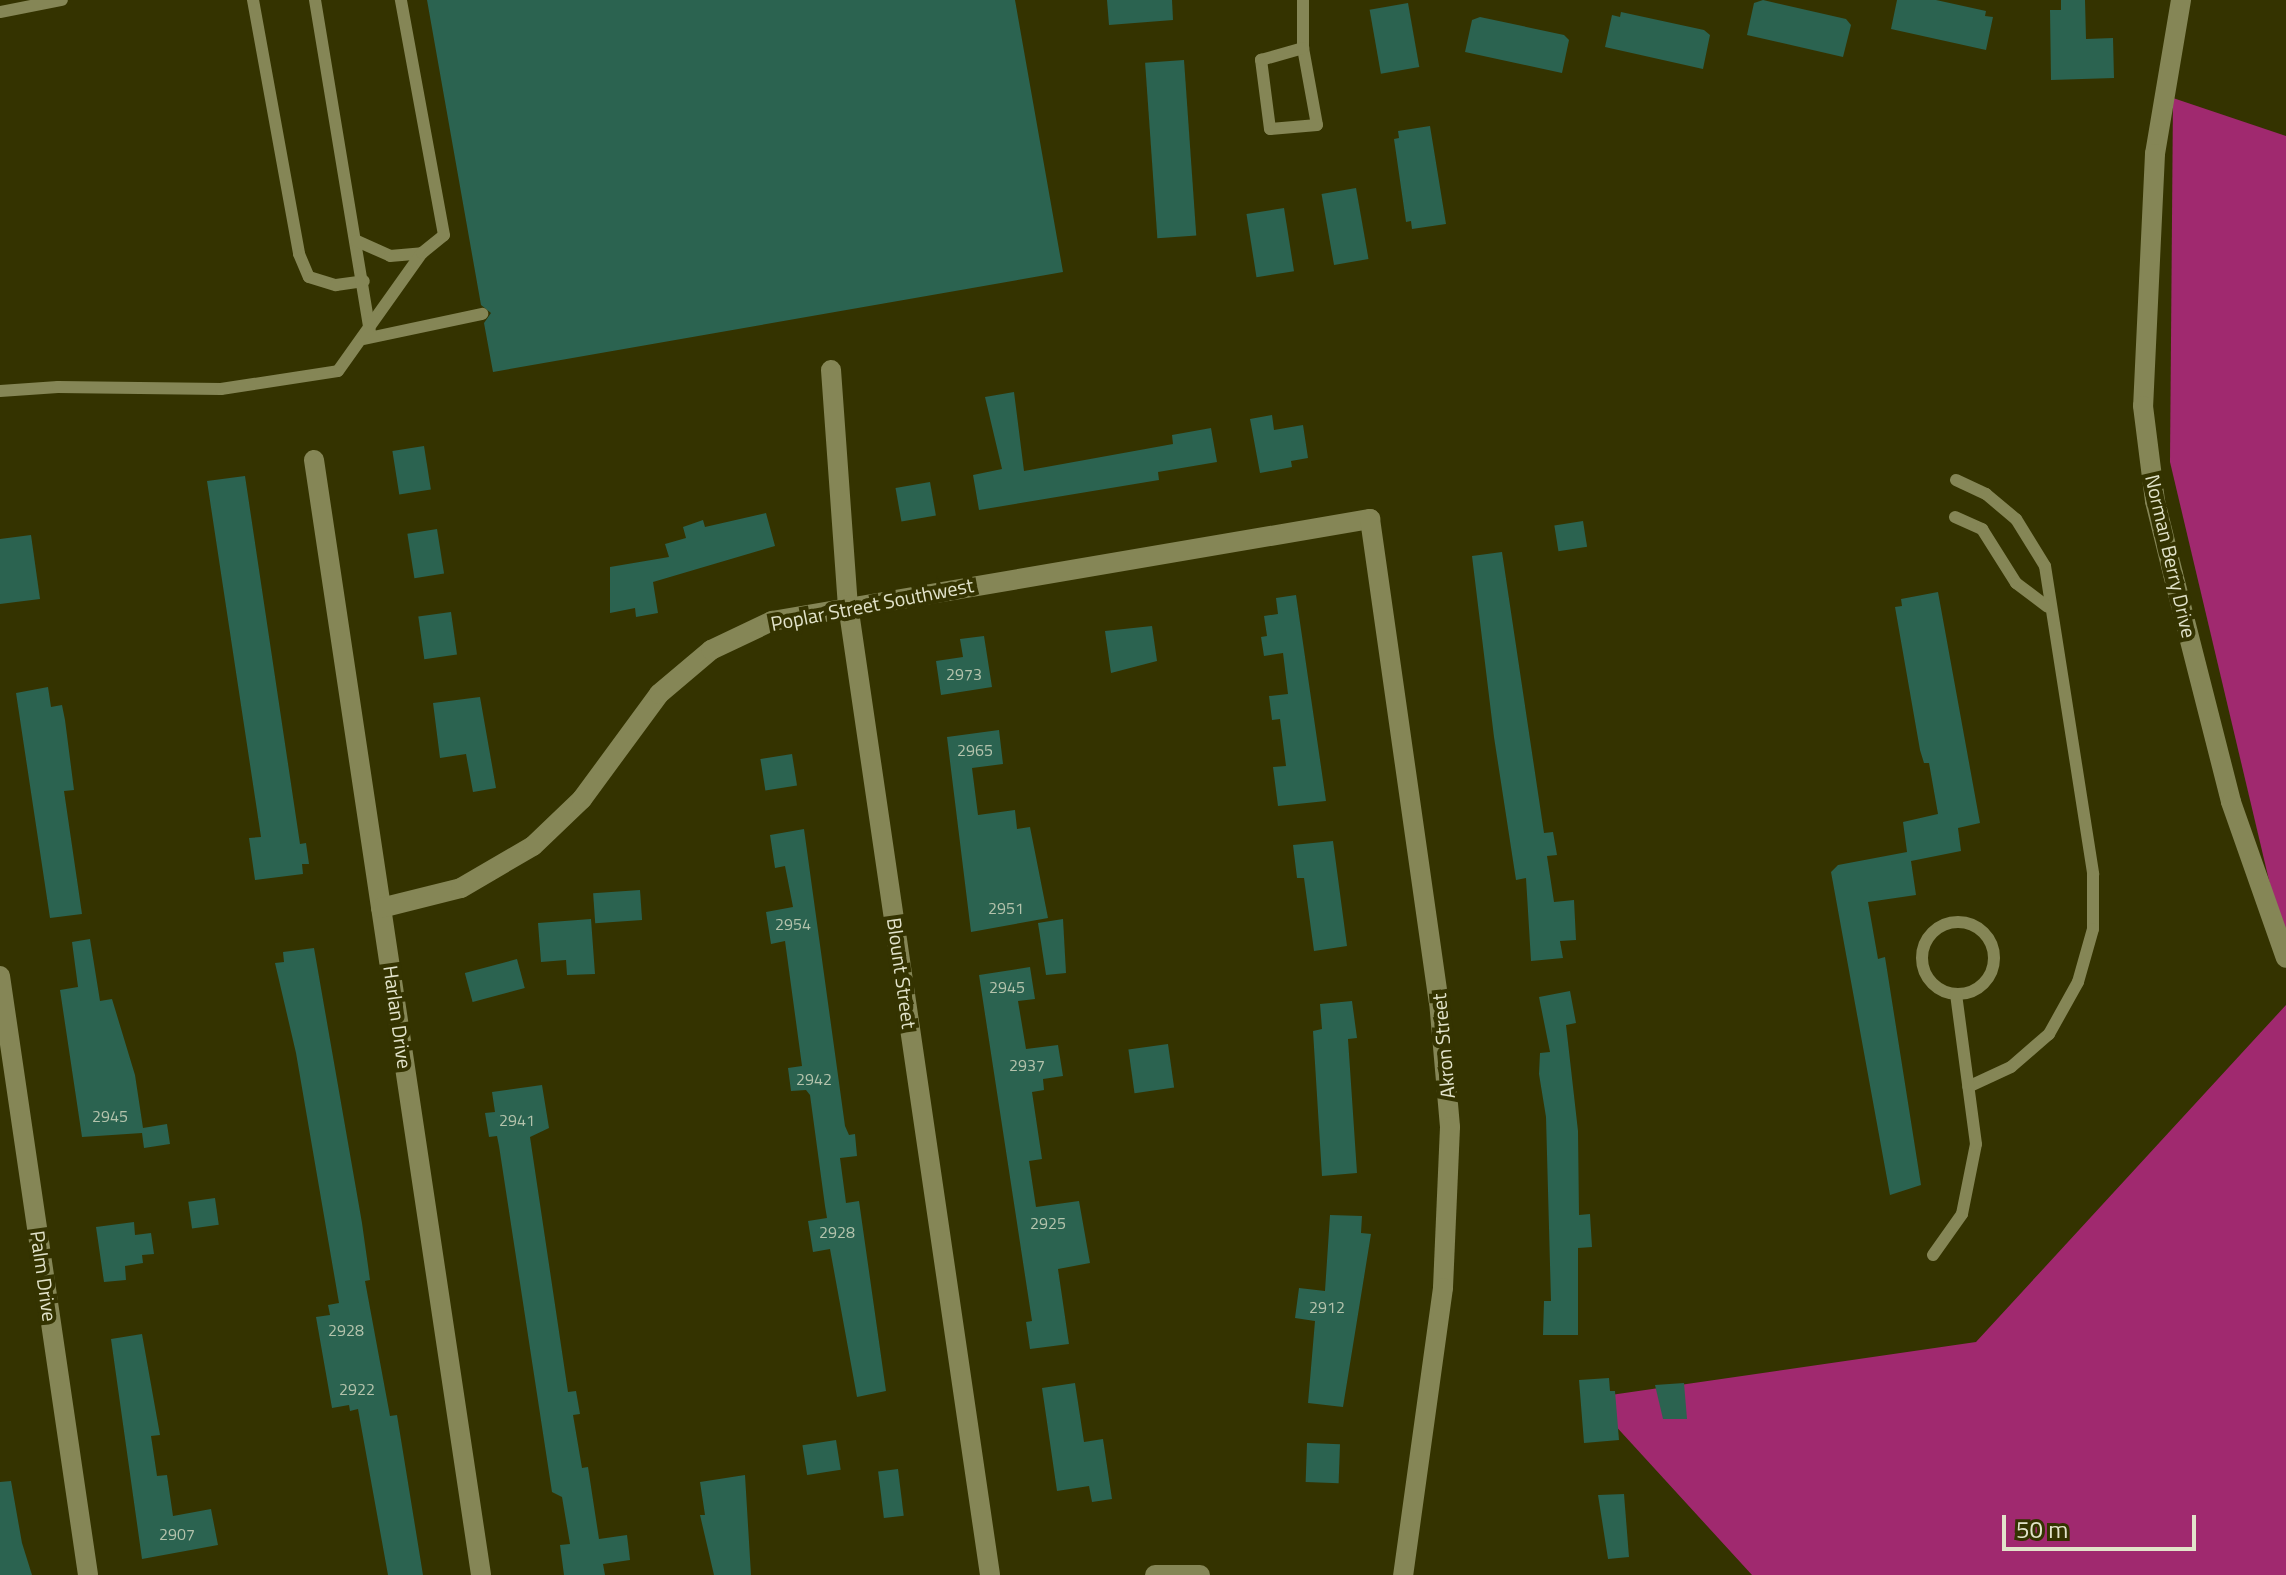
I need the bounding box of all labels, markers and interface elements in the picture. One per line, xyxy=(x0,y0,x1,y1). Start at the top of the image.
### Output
street label: Norman Berry Drive xyxy=(2141,472,2201,640)
street label: Poplar Street Southwest xyxy=(769,573,975,635)
house number: 2973 xyxy=(946,664,982,684)
house number: 2965 xyxy=(957,740,993,760)
house number: 2951 xyxy=(988,898,1024,918)
house number: 2954 xyxy=(775,914,811,934)
street label: Blount Street xyxy=(882,916,922,1030)
street label: Harlan Drive xyxy=(379,964,417,1070)
house number: 2945 xyxy=(989,977,1025,997)
street label: Akron Street xyxy=(1426,992,1460,1100)
house number: 2937 xyxy=(1009,1055,1045,1075)
house number: 2942 xyxy=(796,1069,832,1089)
house number: 2945 xyxy=(92,1106,128,1126)
house number: 2941 xyxy=(499,1110,535,1130)
house number: 2925 xyxy=(1030,1213,1066,1233)
house number: 2928 xyxy=(819,1222,855,1242)
street label: Palm Drive xyxy=(26,1229,62,1323)
house number: 2912 xyxy=(1309,1297,1345,1317)
house number: 2928 xyxy=(328,1320,364,1340)
house number: 2922 xyxy=(339,1379,375,1399)
scale bar xyxy=(2006,1499,2200,1549)
text: 50 m xyxy=(2016,1511,2068,1547)
house number: 2907 xyxy=(159,1524,195,1544)

